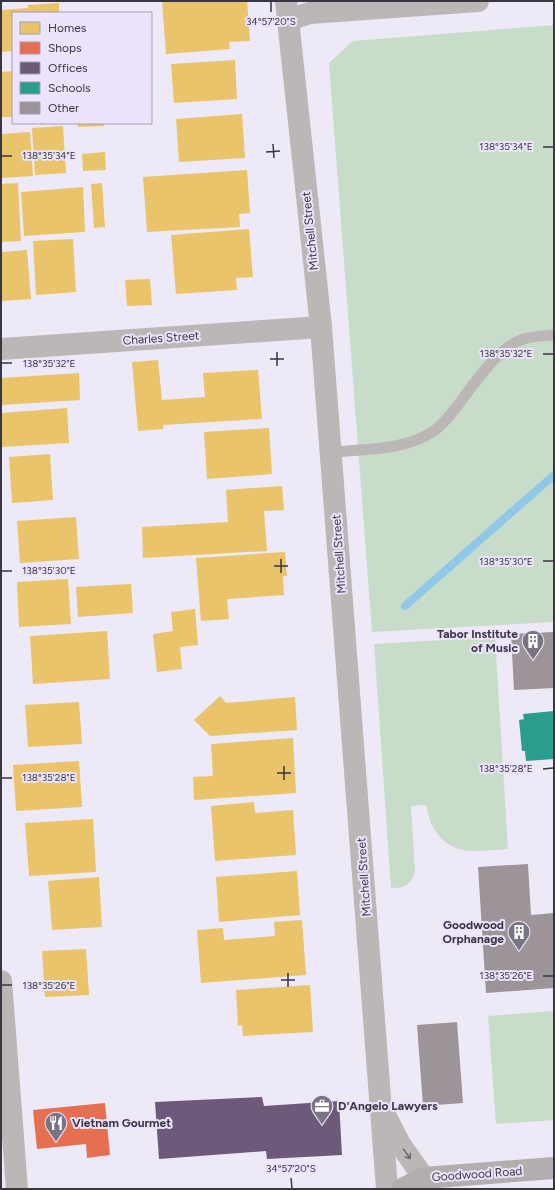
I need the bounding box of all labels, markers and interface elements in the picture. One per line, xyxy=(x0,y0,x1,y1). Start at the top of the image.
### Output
legend xyxy=(12,12,152,124)
text: 34°57'20"S xyxy=(246,15,296,28)
text: Homes xyxy=(48,21,87,35)
text: Shops xyxy=(48,41,82,55)
text: Offices xyxy=(48,61,88,75)
text: Schools xyxy=(48,81,91,95)
text: Other xyxy=(48,101,79,115)
text: 138°35'34"E xyxy=(479,140,533,153)
text: 138°35'34"E xyxy=(22,149,76,162)
street label: Mitchell Street xyxy=(299,191,321,271)
street label: Charles Street xyxy=(122,328,200,348)
text: 138°35'32"E xyxy=(480,347,532,360)
text: 138°35'32"E xyxy=(23,357,75,370)
street label: Mitchell Street xyxy=(329,514,349,594)
text: 138°35'30"E xyxy=(479,555,533,568)
text: 138°35'30"E xyxy=(22,564,76,577)
place label: Tabor Institute of Music xyxy=(437,627,518,655)
building icon: Tabor Institute of Music xyxy=(520,628,546,661)
text: 138°35'28"E xyxy=(479,762,533,775)
text: 138°35'28"E xyxy=(22,771,76,784)
street label: Mitchell Street xyxy=(354,837,374,917)
place label: Goodwood Orphanage xyxy=(442,918,504,946)
building icon: Goodwood Orphanage xyxy=(506,919,532,952)
text: 138°35'26"E xyxy=(480,969,533,982)
text: 138°35'26"E xyxy=(23,979,76,992)
office icon: D'Angelo Lawyers xyxy=(309,1093,335,1126)
place label: D'Angelo Lawyers xyxy=(338,1099,438,1113)
restaurant icon: Vietnam Gourmet xyxy=(43,1110,69,1143)
place label: Vietnam Gourmet xyxy=(72,1116,171,1130)
one-way arrow xyxy=(403,1148,411,1159)
text: 34°57'20"S xyxy=(266,1162,316,1175)
street label: Goodwood Road xyxy=(431,1164,523,1184)

